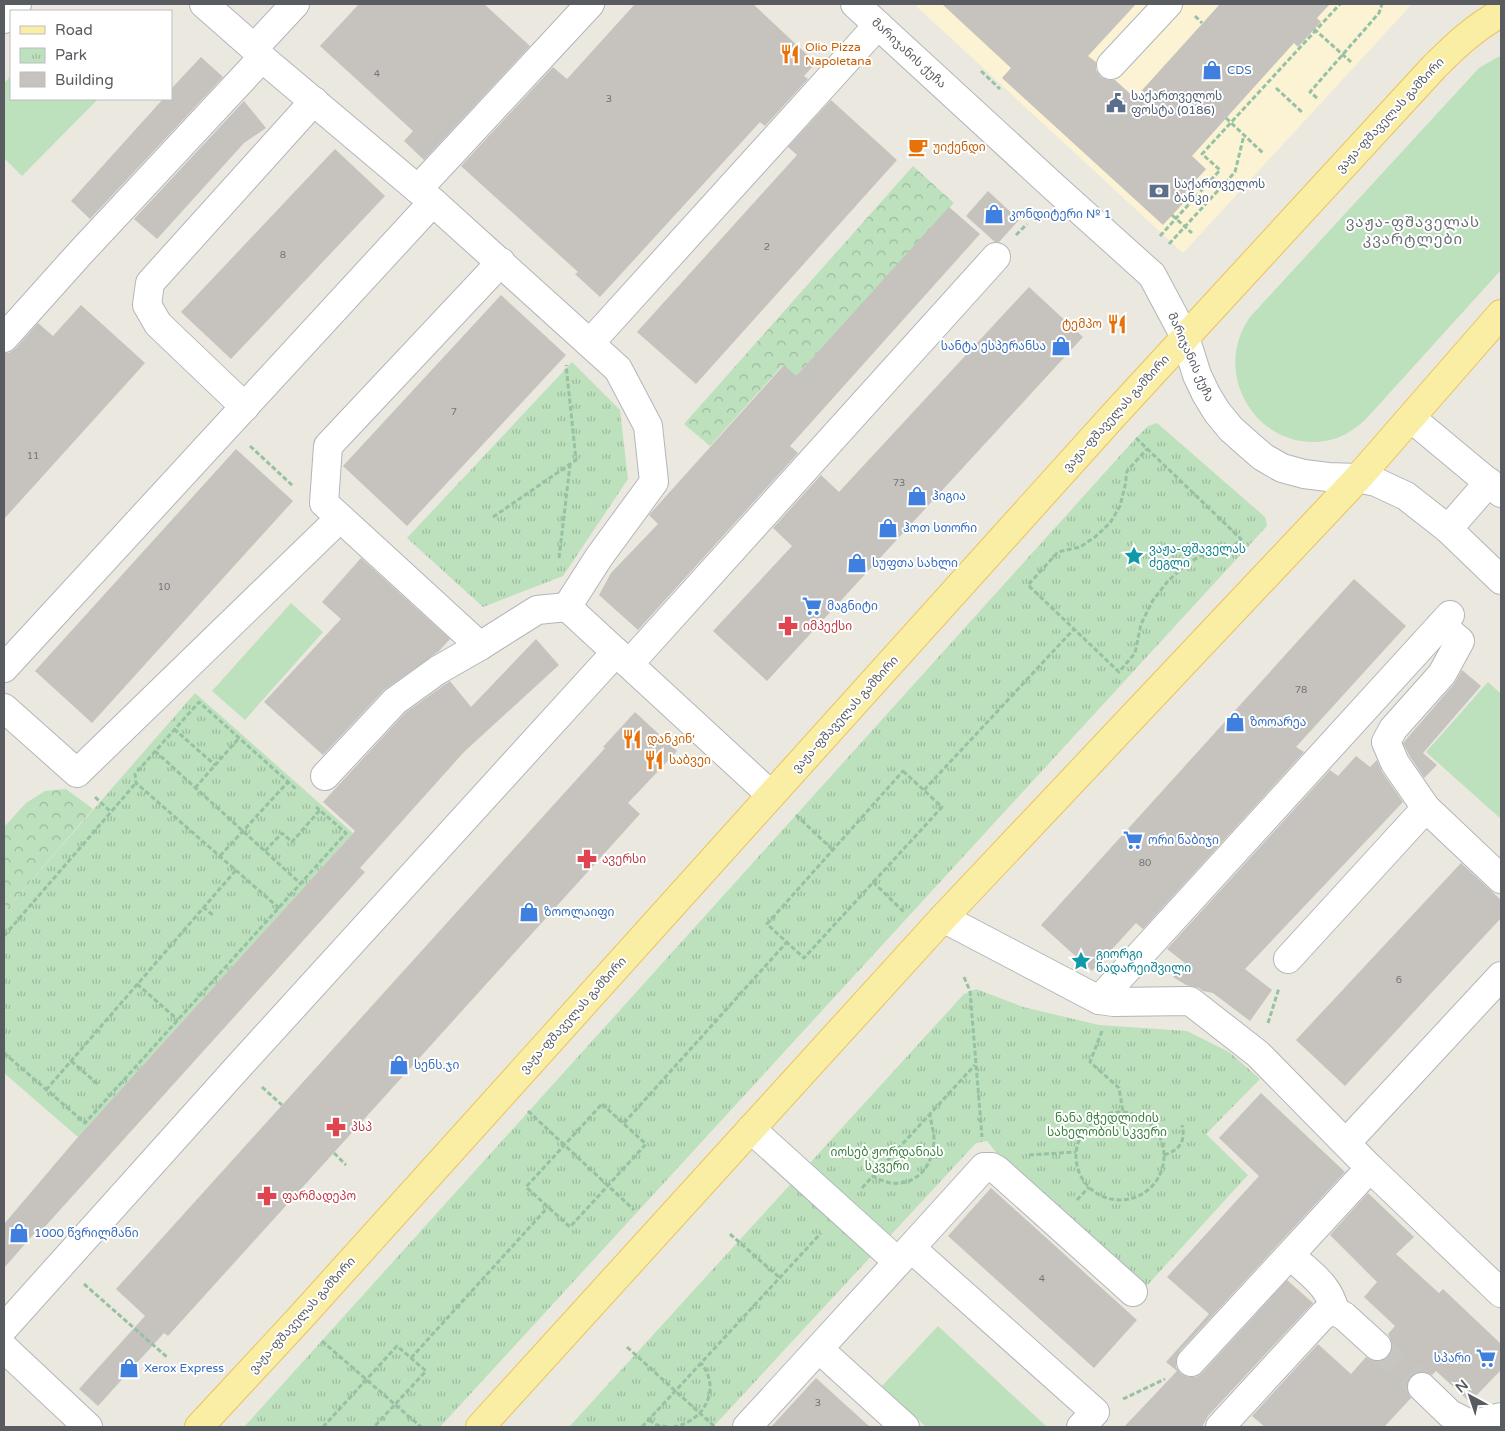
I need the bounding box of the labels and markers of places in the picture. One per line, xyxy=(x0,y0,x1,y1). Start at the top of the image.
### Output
place label: Olio Pizza Napoletana xyxy=(805,40,871,68)
restaurant icon: Olio Pizza Napoletana xyxy=(779,43,801,65)
shop icon: CDS xyxy=(1201,59,1223,81)
place label: CDS xyxy=(1227,63,1252,77)
place label: საქართველოს ფოსტა (0186) xyxy=(1131,89,1222,117)
public building icon: საქართველოს ფოსტა (0186) xyxy=(1105,92,1127,114)
cafe icon: უიქენდი xyxy=(907,136,929,158)
place label: უიქენდი xyxy=(933,140,986,155)
place label: საქართველოს ბანკი xyxy=(1174,177,1265,205)
bank icon: საქართველოს ბანკი xyxy=(1148,180,1170,202)
shop icon: კონდიტერი № 1 xyxy=(983,203,1005,225)
place label: კონდიტერი № 1 xyxy=(1009,207,1111,222)
restaurant icon: ტემპო xyxy=(1106,313,1128,335)
place label: ტემპო xyxy=(1062,317,1102,331)
shop icon: სანტა ესპერანსა xyxy=(1050,335,1072,357)
place label: სანტა ესპერანსა xyxy=(941,339,1046,353)
shop icon: ჰიგია xyxy=(906,485,928,507)
place label: ჰიგია xyxy=(932,489,966,503)
shop icon: ჰოთ სთორი xyxy=(877,517,899,539)
place label: ჰოთ სთორი xyxy=(903,521,977,535)
place label: ვაჟა-ფშაველას ძეგლი xyxy=(1149,542,1246,571)
place icon: ვაჟა-ფშაველას ძეგლი xyxy=(1123,545,1145,567)
shop icon: სუფთა სახლი xyxy=(846,552,868,574)
place label: სუფთა სახლი xyxy=(872,556,958,571)
supermarket icon: მაგნიტი xyxy=(801,595,823,617)
place label: მაგნიტი xyxy=(827,599,878,613)
pharmacy icon: იმპექსი xyxy=(777,615,799,637)
place label: იმპექსი xyxy=(803,619,852,633)
shop icon: ზოოარეა xyxy=(1224,711,1246,733)
place label: ზოოარეა xyxy=(1250,715,1306,729)
restaurant icon: დანკინ' xyxy=(621,728,643,750)
place label: დანკინ' xyxy=(647,732,695,747)
restaurant icon: საბვეი xyxy=(643,749,665,771)
place label: საბვეი xyxy=(669,753,711,767)
supermarket icon: ორი ნაბიჯი xyxy=(1122,829,1144,851)
place label: ორი ნაბიჯი xyxy=(1148,833,1219,847)
pharmacy icon: ავერსი xyxy=(576,848,598,870)
place label: ავერსი xyxy=(602,852,646,866)
shop icon: ზოოლაიფი xyxy=(518,901,540,923)
place label: ზოოლაიფი xyxy=(544,905,615,920)
place label: გიორგი ნადარეიშვილი xyxy=(1096,947,1191,976)
place icon: გიორგი ნადარეიშვილი xyxy=(1070,950,1092,972)
shop icon: სენს.ჯი xyxy=(388,1054,410,1076)
place label: სენს.ჯი xyxy=(414,1058,459,1072)
pharmacy icon: პსპ xyxy=(325,1116,347,1138)
place label: პსპ xyxy=(351,1120,372,1134)
pharmacy icon: ფარმადეპო xyxy=(256,1185,278,1207)
place label: ფარმადეპო xyxy=(282,1189,356,1204)
shop icon: 1000 წვრილმანი xyxy=(8,1222,30,1244)
place label: 1000 წვრილმანი xyxy=(34,1226,139,1241)
supermarket icon: სპარი xyxy=(1475,1347,1497,1369)
place label: სპარი xyxy=(1434,1351,1471,1365)
shop icon: Xerox Express xyxy=(118,1357,140,1379)
place label: Xerox Express xyxy=(144,1361,224,1375)

